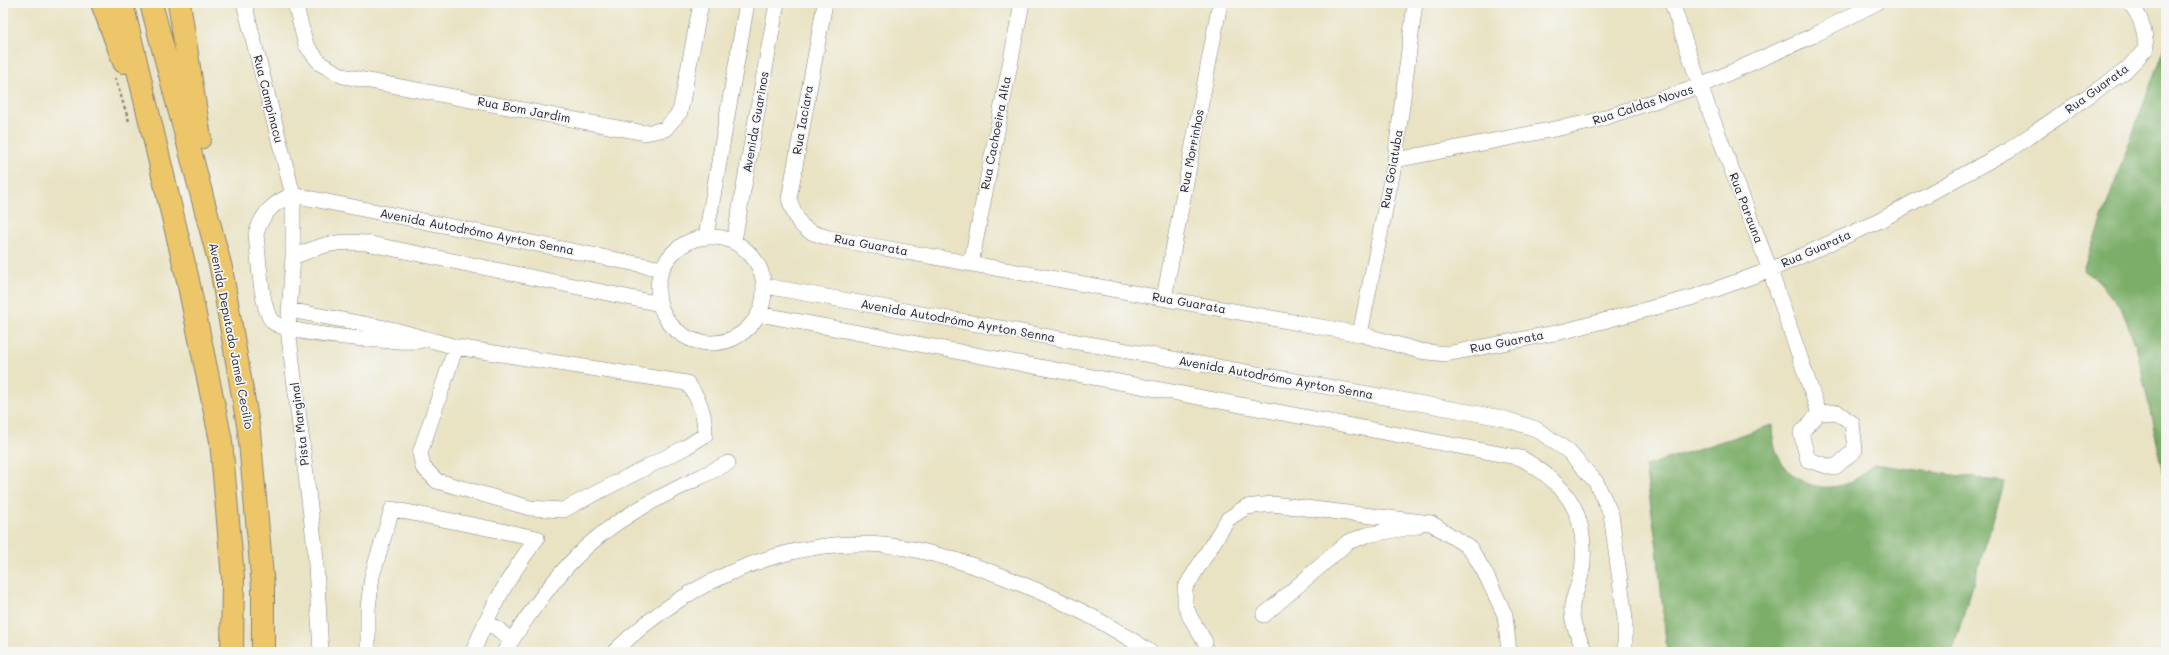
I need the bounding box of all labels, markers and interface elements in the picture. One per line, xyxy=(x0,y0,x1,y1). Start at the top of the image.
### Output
street label: Rua Campinacu xyxy=(250,53,288,144)
street label: Rua Guarata xyxy=(2061,60,2131,117)
street label: Avenida Guarinos xyxy=(738,70,772,174)
street label: Rua Cachoeira Alta xyxy=(976,75,1014,191)
street label: Rua Caldas Novas xyxy=(1590,80,1695,128)
street label: Rua Iaciara xyxy=(788,84,816,156)
street label: Rua Bom Jardim xyxy=(476,92,572,126)
street label: Rua Morrinhos xyxy=(1175,108,1207,194)
street label: Rua Goiatuba xyxy=(1376,128,1406,209)
street label: Rua Parauna xyxy=(1726,170,1768,245)
street label: Avenida Autodrómo Ayrton Senna xyxy=(379,204,575,258)
street label: Rua Guarata xyxy=(1778,226,1853,271)
street label: Rua Guarata xyxy=(833,230,909,258)
street label: Avenida Deputado Jamel Cecilio xyxy=(206,241,258,430)
street label: Rua Guarata xyxy=(1151,288,1227,316)
street label: Avenida Autodrómo Ayrton Senna xyxy=(860,295,1057,345)
street label: Rua Guarata xyxy=(1469,326,1545,356)
street label: Avenida Autodrómo Ayrton Senna xyxy=(1178,352,1375,402)
street label: Pista Marginal xyxy=(286,381,312,467)

